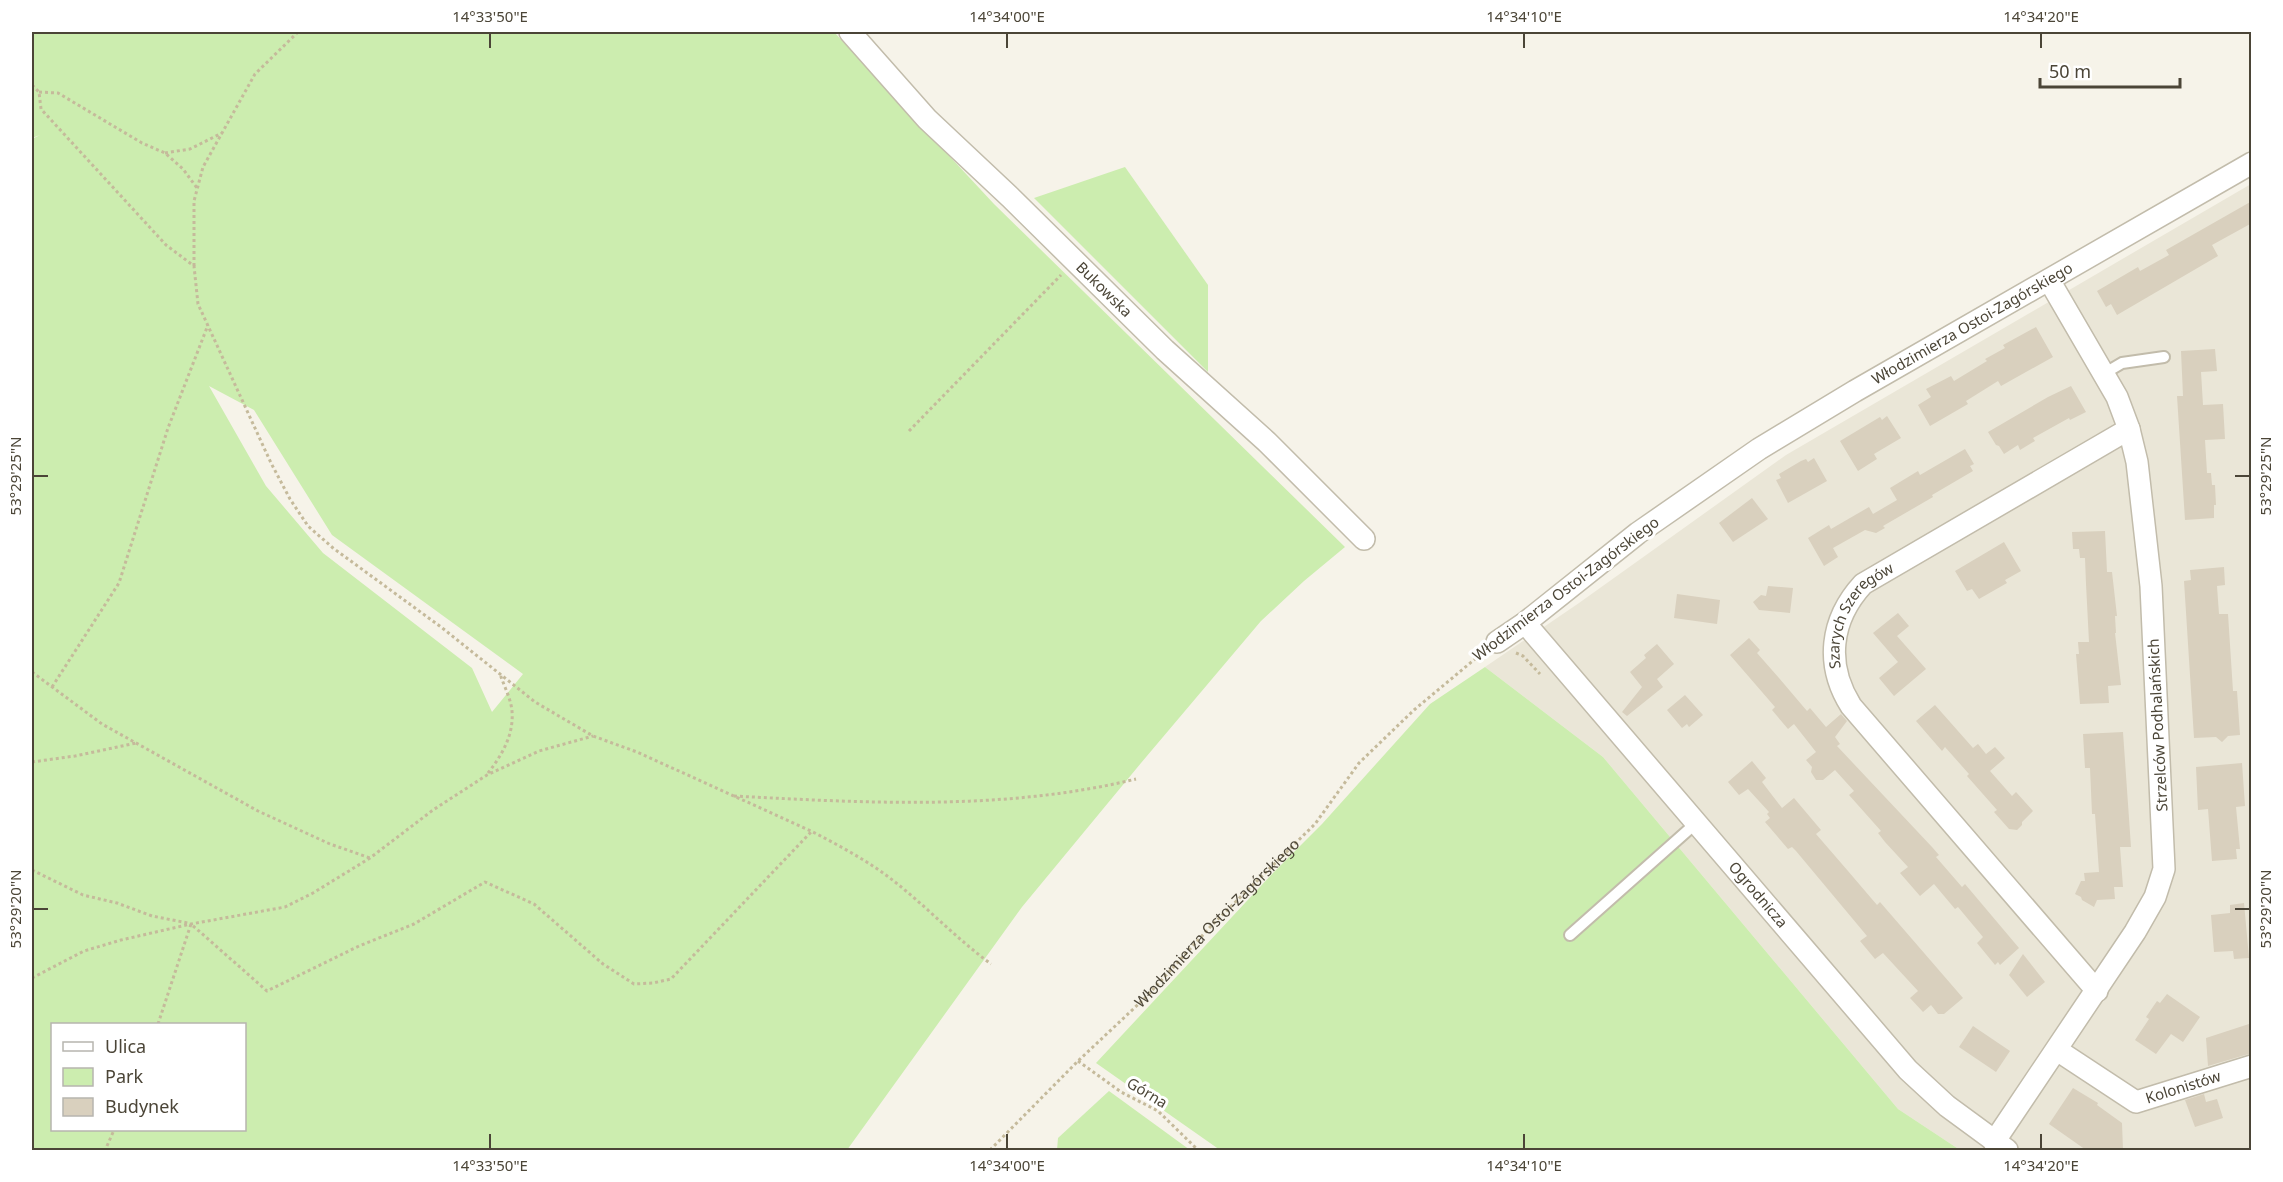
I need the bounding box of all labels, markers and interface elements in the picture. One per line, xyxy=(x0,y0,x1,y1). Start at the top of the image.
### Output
text: 14°33'50"E xyxy=(452,6,528,26)
text: 14°34'00"E xyxy=(969,6,1045,26)
text: 14°34'10"E xyxy=(1486,6,1562,26)
text: 14°34'20"E xyxy=(2003,6,2079,26)
scale bar xyxy=(2040,51,2180,89)
text: 50 m xyxy=(2049,59,2091,83)
street label: Bukowska xyxy=(1072,257,1137,321)
street label: Włodzimierza Ostoi-Zagórskiego xyxy=(1868,257,2076,388)
text: 53°29'25"N xyxy=(5,437,25,515)
text: 53°29'25"N xyxy=(2255,437,2275,515)
street label: Włodzimierza Ostoi-Zagórskiego xyxy=(1468,511,1663,665)
street label: Szarych Szeregów xyxy=(1823,557,1897,670)
street label: Strzelców Podhalańskich xyxy=(2142,638,2172,812)
street label: Włodzimierza Ostoi-Zagórskiego xyxy=(1130,834,1303,1012)
street label: Ogrodnicza xyxy=(1725,857,1793,931)
text: 53°29'20"N xyxy=(5,870,25,948)
text: 53°29'20"N xyxy=(2255,870,2275,948)
legend xyxy=(51,1023,246,1131)
text: Ulica xyxy=(105,1034,146,1058)
text: Park xyxy=(105,1064,143,1088)
street label: Kolonistów xyxy=(2143,1065,2223,1107)
street label: Górna xyxy=(1124,1072,1171,1112)
text: Budynek xyxy=(105,1094,179,1118)
text: 14°33'50"E xyxy=(452,1155,528,1175)
text: 14°34'00"E xyxy=(969,1155,1045,1175)
text: 14°34'10"E xyxy=(1486,1155,1562,1175)
text: 14°34'20"E xyxy=(2003,1155,2079,1175)

